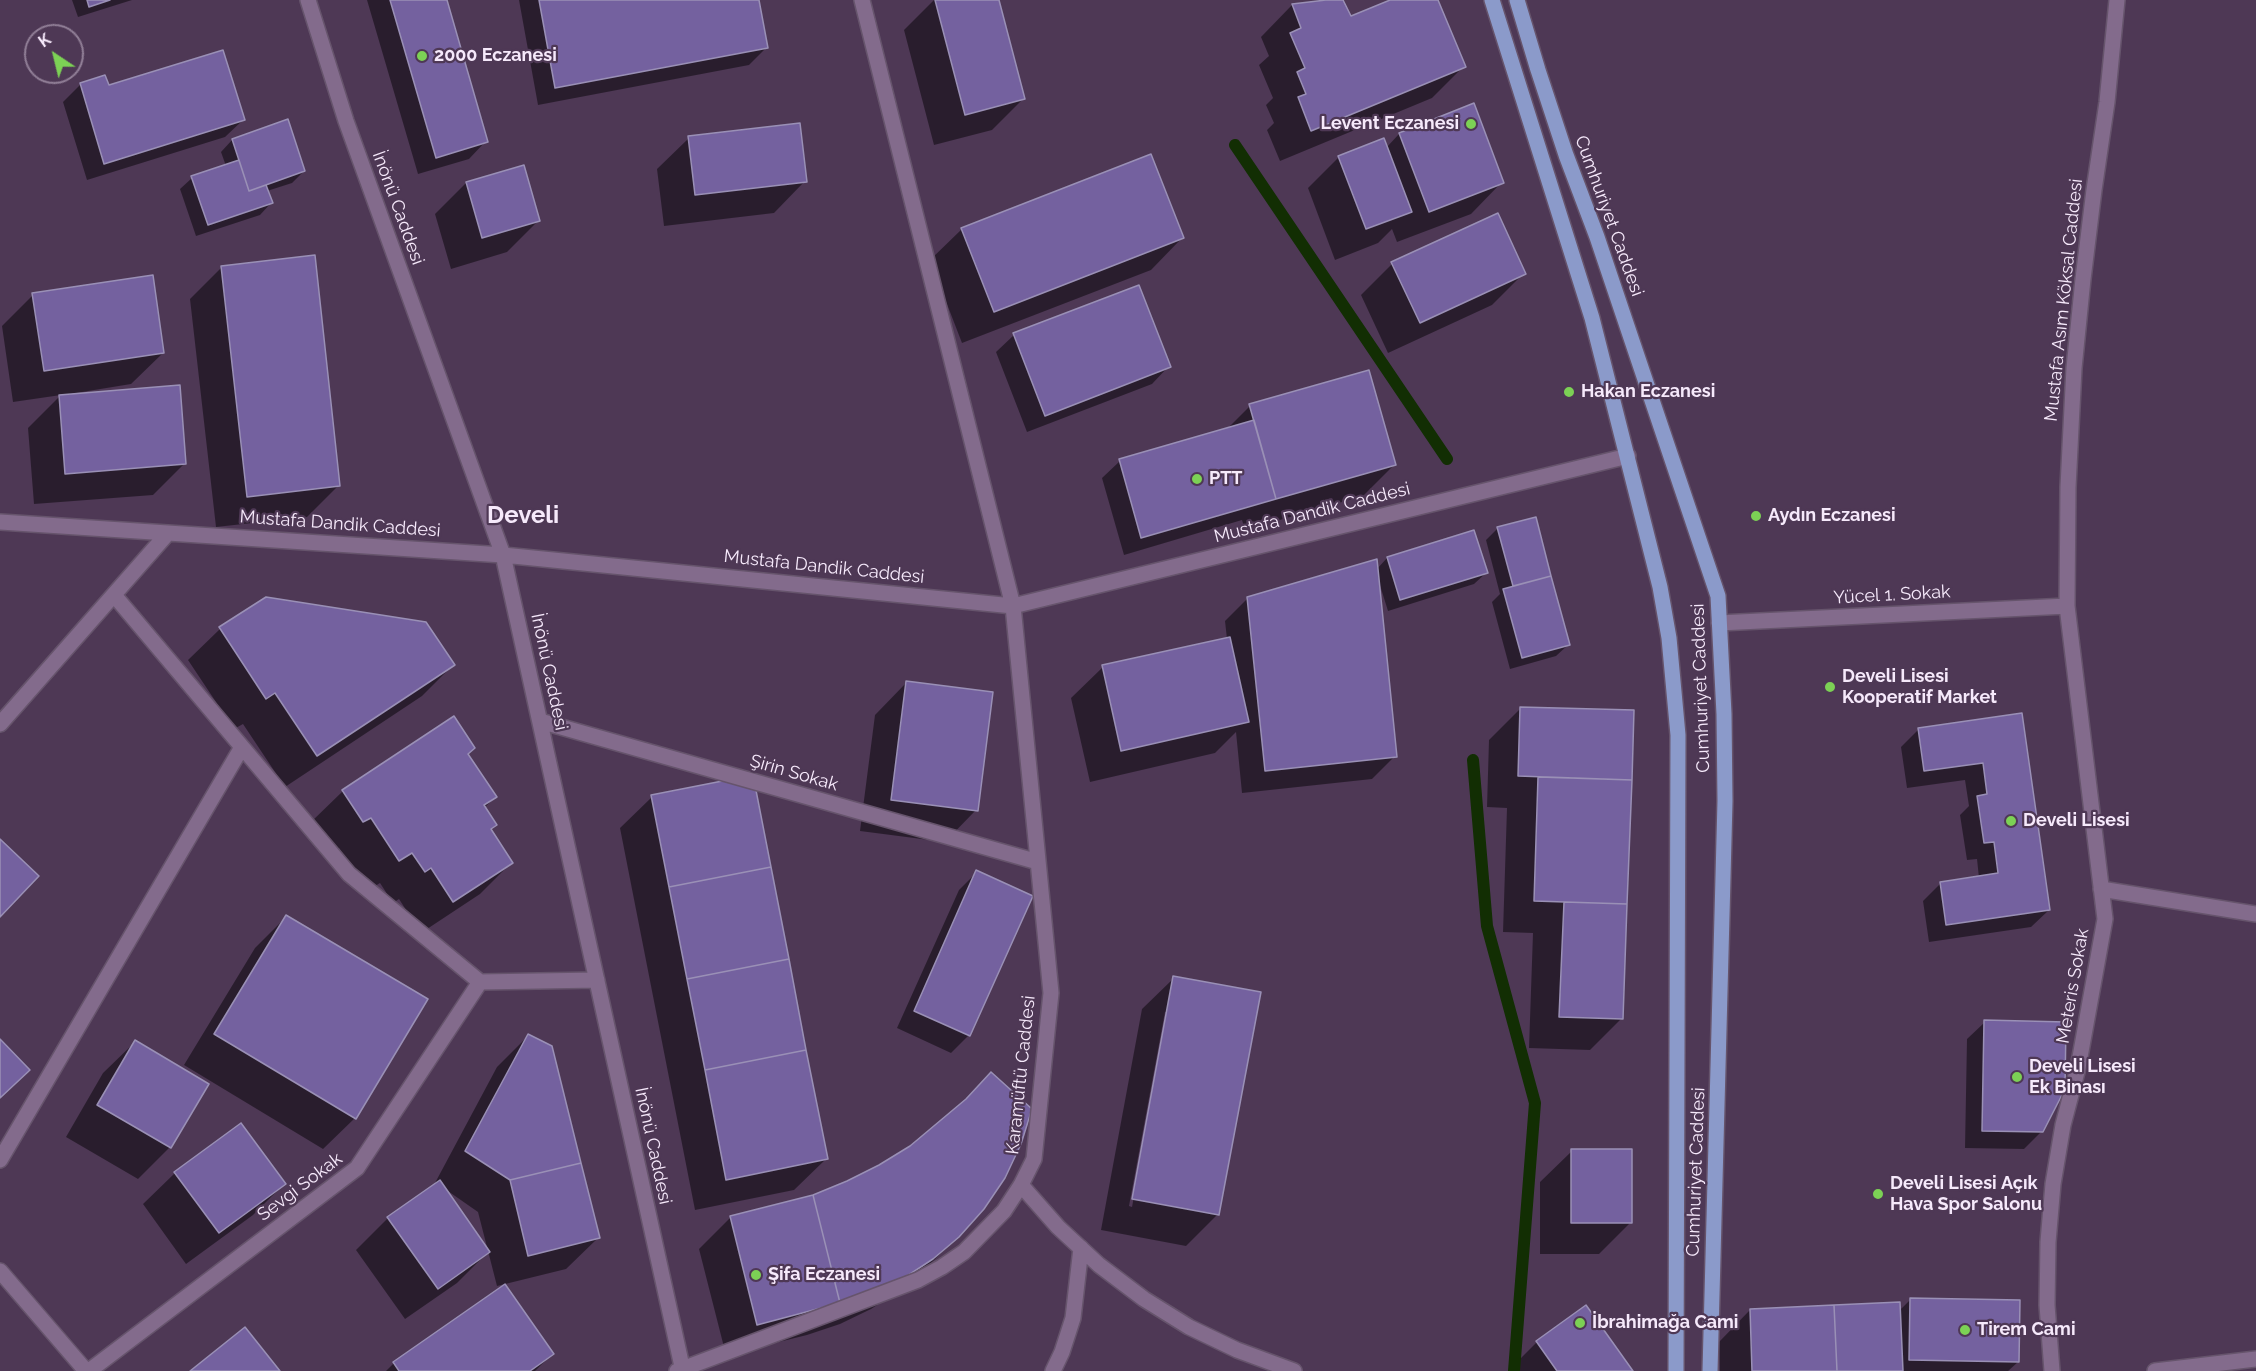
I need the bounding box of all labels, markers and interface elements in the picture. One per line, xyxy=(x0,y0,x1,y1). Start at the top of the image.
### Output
north arrow xyxy=(24,24,84,84)
text: K xyxy=(35,30,54,51)
place label: 2000 Eczanesi xyxy=(434,45,557,67)
marker: 2000 Eczanesi xyxy=(415,49,429,63)
place label: Levent Eczanesi xyxy=(1321,113,1459,135)
marker: Levent Eczanesi xyxy=(1464,117,1478,131)
street label: Cumhuriyet Caddesi xyxy=(1570,133,1648,299)
street label: İnönü Caddesi xyxy=(367,148,429,268)
street label: Mustafa Asım Köksal Caddesi xyxy=(2041,178,2087,422)
place label: Hakan Eczanesi xyxy=(1581,381,1715,403)
marker: Hakan Eczanesi xyxy=(1562,385,1576,399)
place label: PTT xyxy=(1209,468,1242,490)
marker: PTT xyxy=(1190,472,1204,486)
street label: Mustafa Dandik Caddesi xyxy=(1212,478,1412,548)
district label: Develi xyxy=(487,502,559,530)
place label: Aydın Eczanesi xyxy=(1768,505,1896,527)
street label: Mustafa Dandik Caddesi xyxy=(239,506,441,542)
marker: Aydın Eczanesi xyxy=(1749,509,1763,523)
street label: Mustafa Dandik Caddesi xyxy=(723,546,925,588)
street label: Yücel 1. Sokak xyxy=(1833,581,1951,609)
street label: Cumhuriyet Caddesi xyxy=(1687,603,1715,773)
street label: İnönü Caddesi xyxy=(526,611,572,733)
place label: Develi Lisesi Kooperatif Market xyxy=(1842,666,1997,708)
marker: Develi Lisesi Kooperatif Market xyxy=(1823,680,1837,694)
street label: Şirin Sokak xyxy=(747,750,841,796)
place label: Develi Lisesi xyxy=(2023,810,2130,832)
marker: Develi Lisesi xyxy=(2004,814,2018,828)
street label: Meteris Sokak xyxy=(2052,927,2094,1045)
street label: Karamüftü Caddesi xyxy=(1002,994,1040,1156)
place label: Develi Lisesi Ek Binası xyxy=(2029,1056,2136,1098)
marker: Develi Lisesi Ek Binası xyxy=(2010,1070,2024,1084)
street label: İnönü Caddesi xyxy=(630,1085,676,1207)
street label: Cumhuriyet Caddesi xyxy=(1682,1087,1710,1257)
street label: Sevgi Sokak xyxy=(253,1148,347,1226)
place label: Develi Lisesi Açık Hava Spor Salonu xyxy=(1890,1173,2042,1216)
marker: Develi Lisesi Açık Hava Spor Salonu xyxy=(1871,1187,1885,1201)
place label: Şifa Eczanesi xyxy=(768,1264,880,1286)
marker: Şifa Eczanesi xyxy=(749,1268,763,1282)
place label: İbrahimağa Cami xyxy=(1592,1312,1738,1334)
marker: İbrahimağa Cami xyxy=(1573,1316,1587,1330)
place label: Tirem Cami xyxy=(1977,1319,2075,1341)
marker: Tirem Cami xyxy=(1958,1323,1972,1337)

